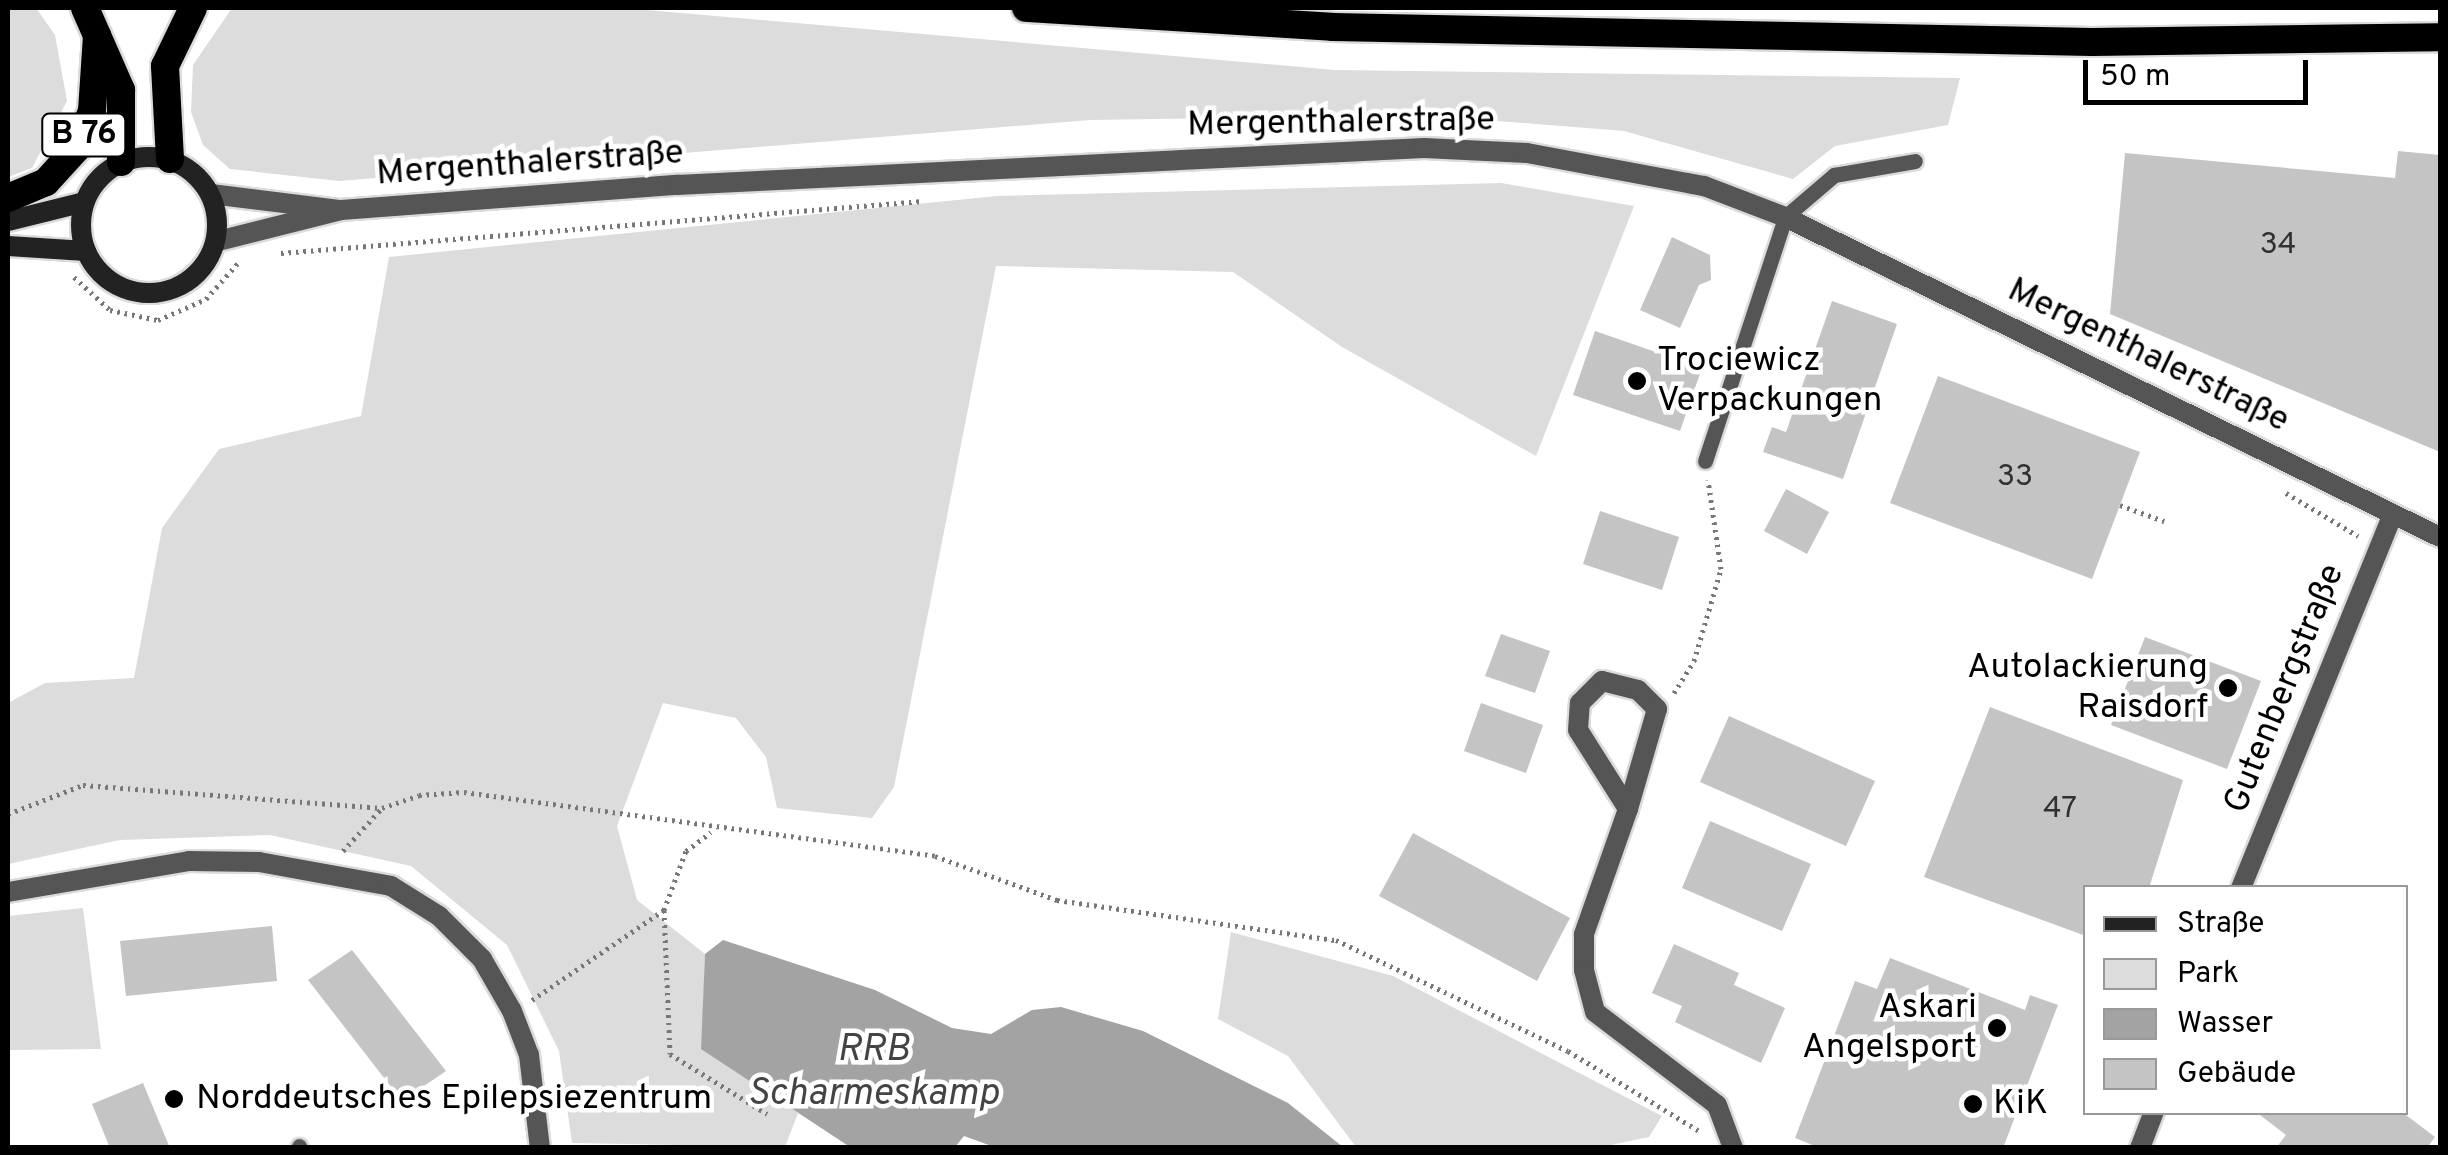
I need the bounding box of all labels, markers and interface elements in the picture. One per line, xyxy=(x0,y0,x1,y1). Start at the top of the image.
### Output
scale bar xyxy=(2088,40,2313,102)
text: 50 m xyxy=(2100,59,2170,96)
street label: Mergenthalerstraße xyxy=(1187,99,1495,147)
road number: B 76 xyxy=(39,108,129,162)
street label: Mergenthalerstraße xyxy=(375,132,685,196)
house number: 34 xyxy=(2260,228,2296,264)
street label: Mergenthalerstraße xyxy=(2000,270,2296,442)
place label: Trociewicz Verpackungen xyxy=(1657,340,1882,422)
marker: Trociewicz Verpackungen xyxy=(1626,370,1648,392)
house number: 33 xyxy=(1997,460,2033,496)
street label: Gutenbergstraße xyxy=(2216,558,2354,820)
place label: Autolackierung Raisdorf xyxy=(1967,647,2208,729)
marker: Autolackierung Raisdorf xyxy=(2217,677,2239,699)
house number: 47 xyxy=(2043,792,2077,828)
legend xyxy=(2083,885,2408,1115)
text: Straße xyxy=(2177,906,2264,943)
text: Park xyxy=(2177,956,2239,993)
place label: Askari Angelsport xyxy=(1802,987,1977,1069)
text: Wasser xyxy=(2177,1006,2273,1043)
marker: Askari Angelsport xyxy=(1986,1017,2008,1039)
water label: RRB Scharmeskamp xyxy=(747,1028,999,1118)
text: Gebäude xyxy=(2177,1056,2296,1093)
place label: Norddeutsches Epilepsiezentrum xyxy=(196,1078,712,1120)
place label: KiK xyxy=(1993,1083,2048,1125)
marker: Norddeutsches Epilepsiezentrum xyxy=(161,1086,187,1112)
marker: KiK xyxy=(1962,1093,1984,1115)

